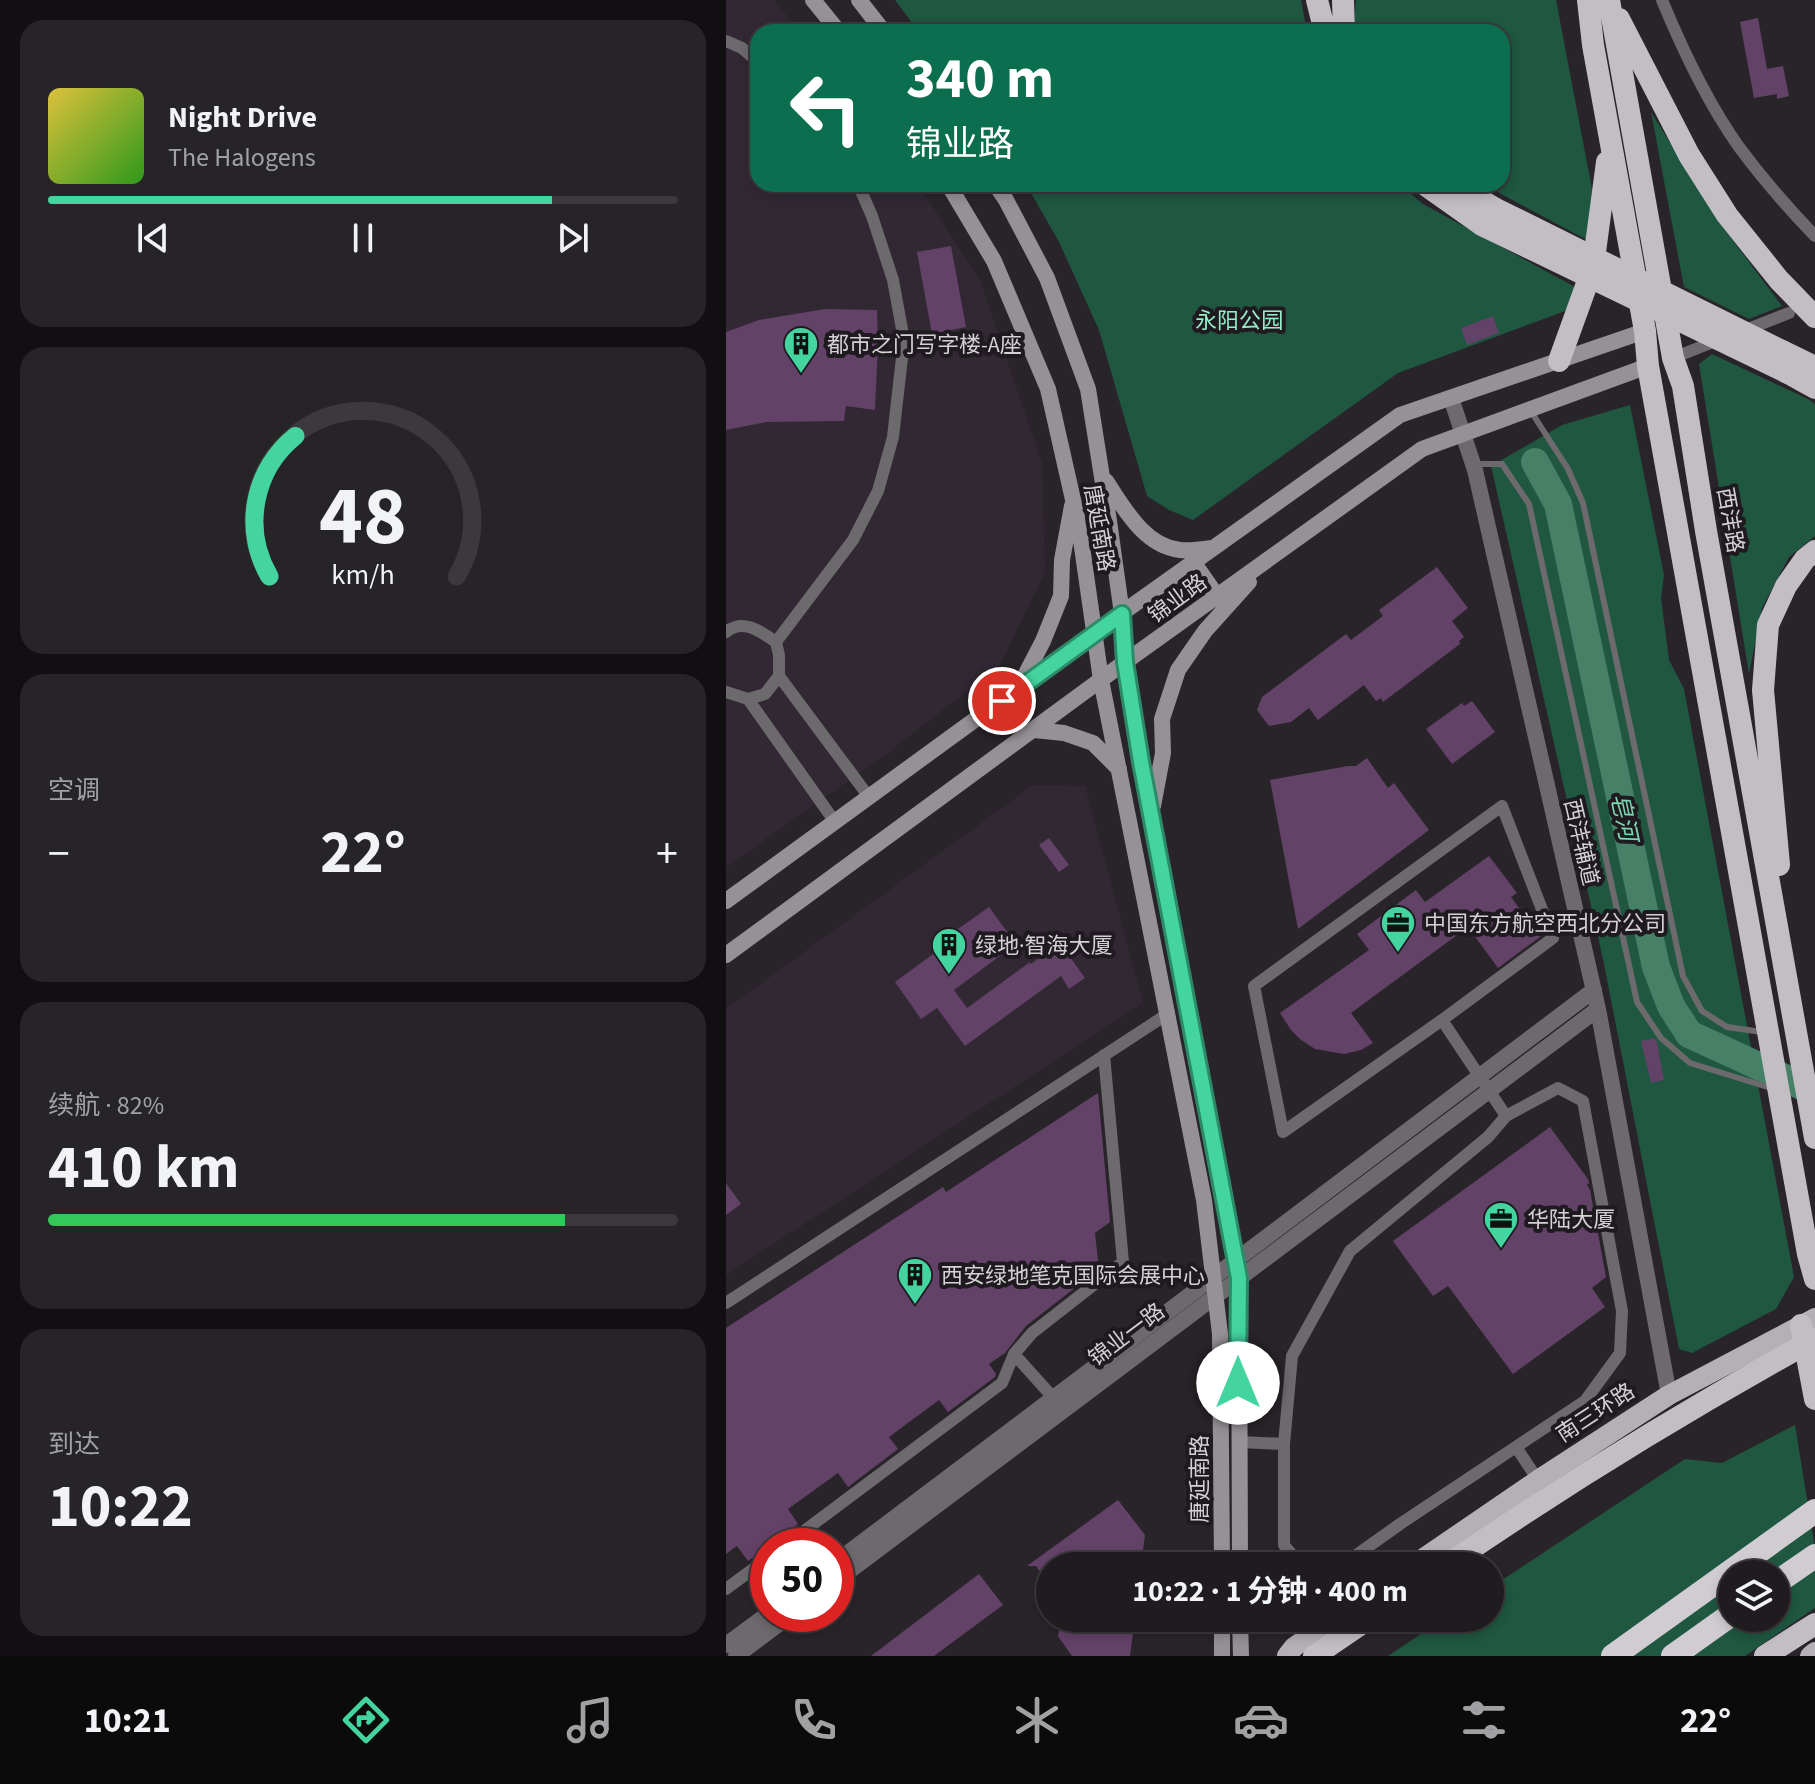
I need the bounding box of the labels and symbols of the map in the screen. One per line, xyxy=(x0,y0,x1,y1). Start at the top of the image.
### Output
park label: 永阳公园 xyxy=(1195,305,1283,337)
building icon: 都市之门写字楼-A座 xyxy=(782,325,820,375)
place label: 都市之门写字楼-A座 xyxy=(827,329,1022,361)
street label: 唐延南路 xyxy=(1076,482,1122,574)
street label: 西沣路 xyxy=(1709,485,1752,555)
street label: 锦业路 xyxy=(1141,566,1214,631)
pin xyxy=(968,667,1036,735)
water label: 皂河 xyxy=(1601,790,1646,848)
street label: 西沣辅道 xyxy=(1556,796,1607,889)
office icon: 中国东方航空西北分公司 xyxy=(1379,904,1417,954)
place label: 中国东方航空西北分公司 xyxy=(1424,908,1666,940)
building icon: 绿地·智海大厦 xyxy=(930,926,968,976)
place label: 绿地·智海大厦 xyxy=(975,930,1112,962)
office icon: 华陆大厦 xyxy=(1482,1200,1520,1250)
place label: 华陆大厦 xyxy=(1527,1204,1615,1236)
building icon: 西安绿地笔克国际会展中心 xyxy=(896,1256,934,1306)
place label: 西安绿地笔克国际会展中心 xyxy=(941,1260,1205,1292)
street label: 锦业一路 xyxy=(1082,1296,1171,1374)
position arrow xyxy=(1196,1341,1280,1425)
street label: 南三环路 xyxy=(1550,1375,1641,1450)
street label: 唐延南路 xyxy=(1184,1435,1216,1523)
speed limit sign: 50 xyxy=(750,1528,854,1632)

